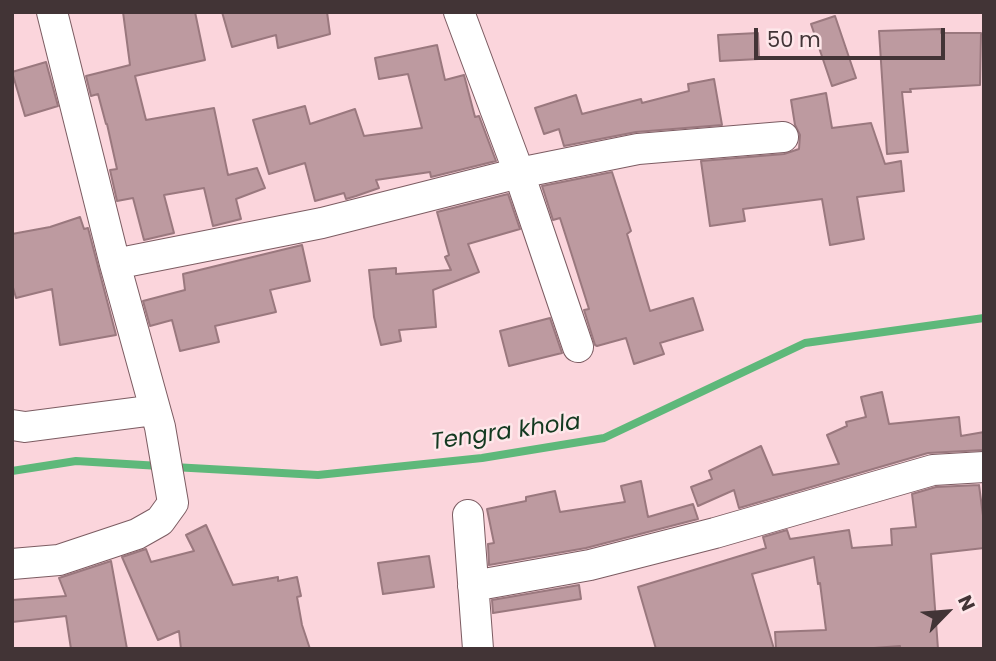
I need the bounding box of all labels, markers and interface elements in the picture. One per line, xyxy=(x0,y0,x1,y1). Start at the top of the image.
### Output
scale bar xyxy=(758,14,949,58)
text: 50 m xyxy=(767,25,821,54)
water label: Tengra khola xyxy=(430,409,582,457)
north arrow xyxy=(912,577,982,647)
text: N xyxy=(951,591,982,615)

